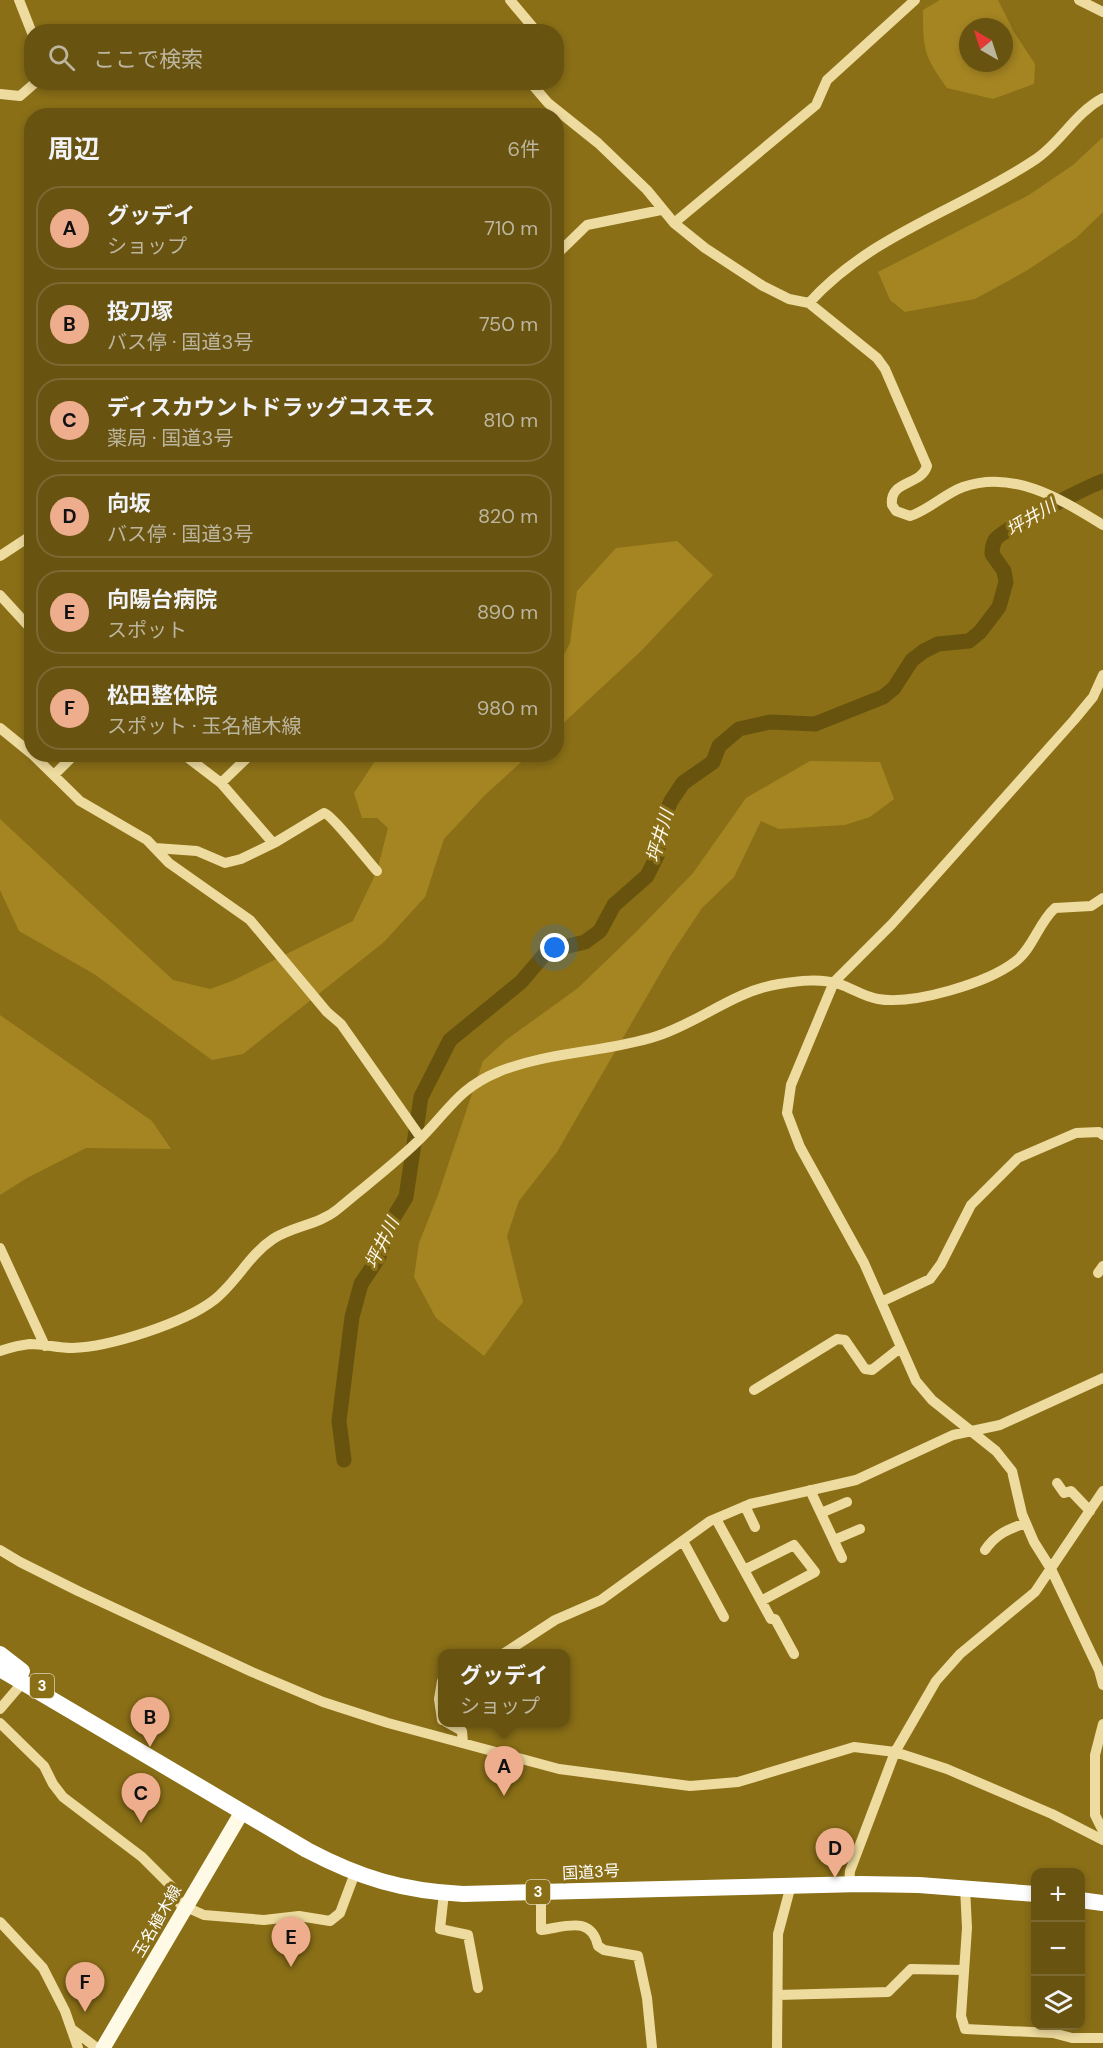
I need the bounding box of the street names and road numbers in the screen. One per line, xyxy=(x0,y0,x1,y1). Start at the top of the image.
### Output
road number: 3 xyxy=(30,1674,54,1698)
street label: 国道3号 xyxy=(562,1860,620,1884)
road number: 3 xyxy=(526,1880,550,1904)
street label: 玉名植木線 xyxy=(128,1881,186,1961)

